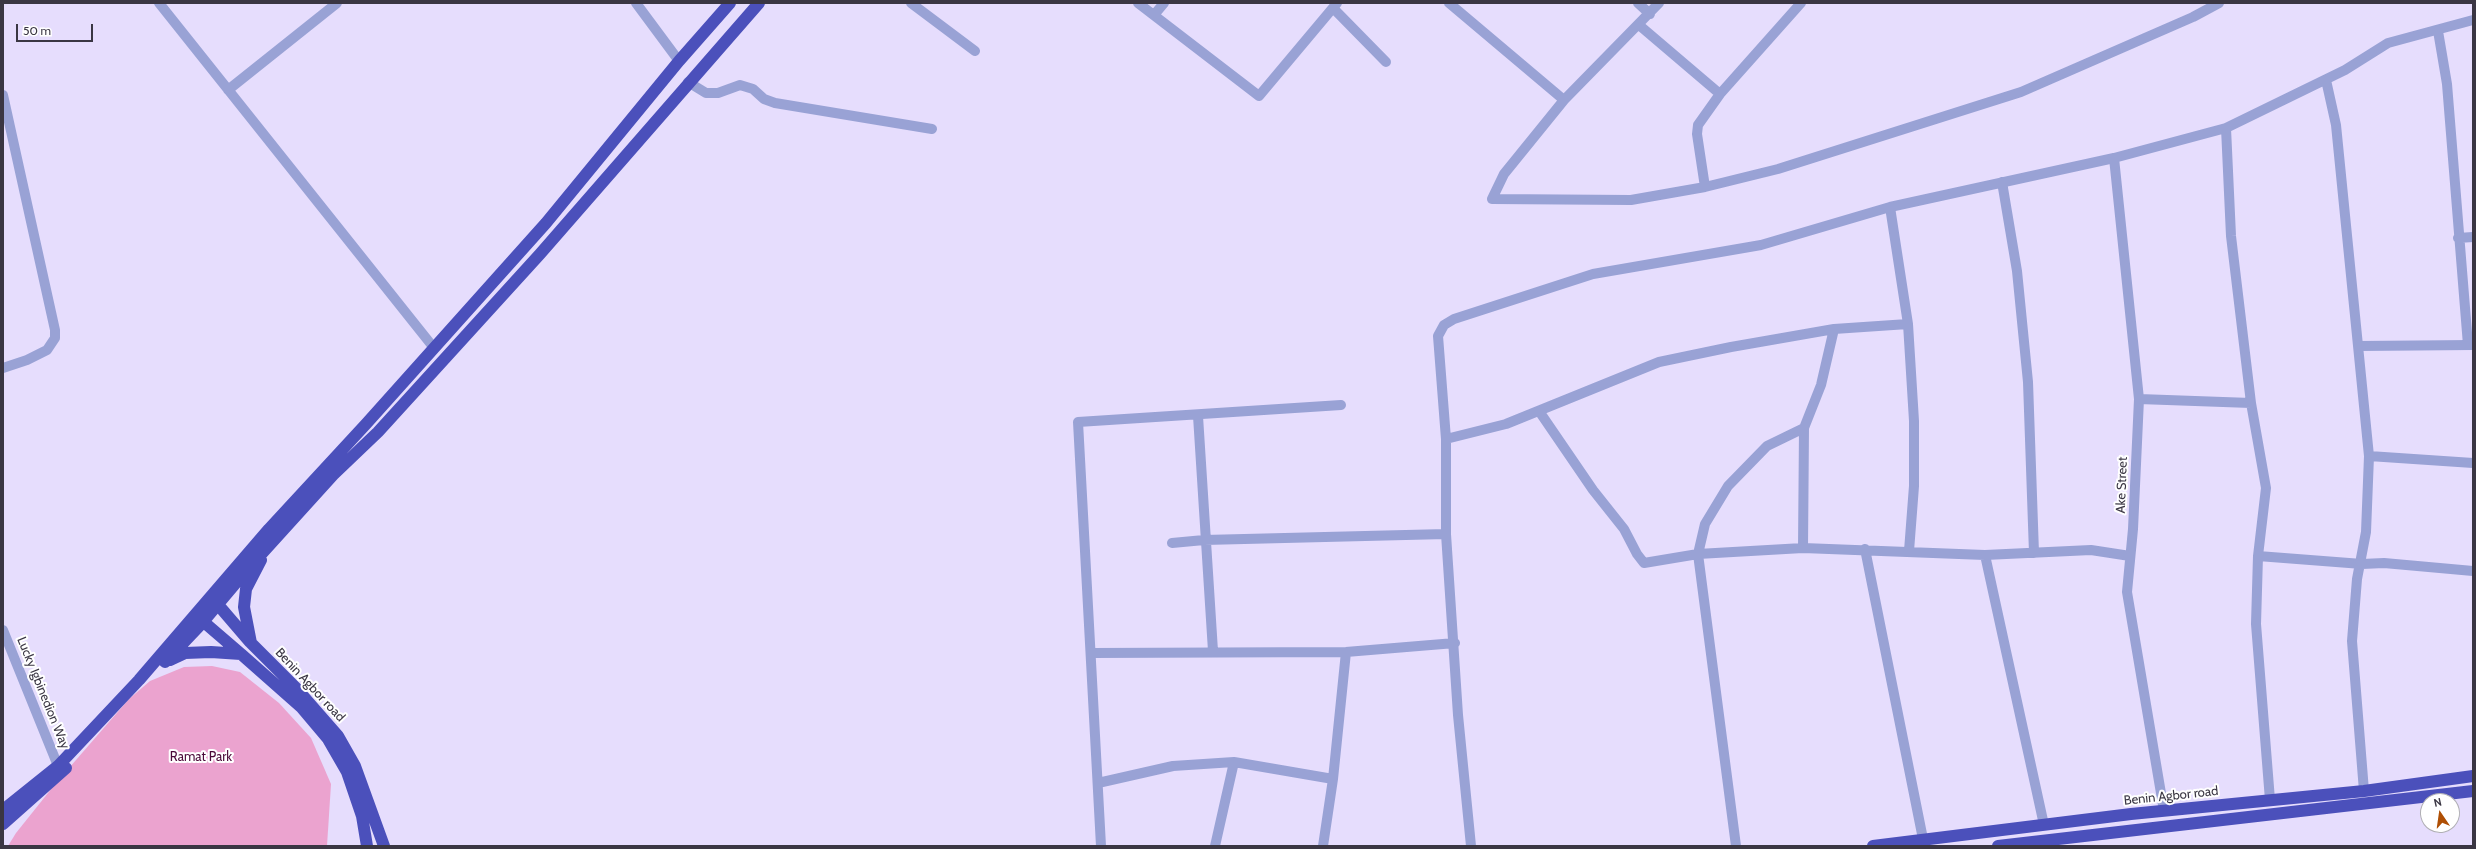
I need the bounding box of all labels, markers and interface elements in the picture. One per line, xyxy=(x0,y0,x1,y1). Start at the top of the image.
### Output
scale bar xyxy=(18,16,95,42)
text: 50 m xyxy=(23,23,51,38)
street label: Ake Street xyxy=(2113,456,2131,514)
street label: Lucky Igbinedion Way xyxy=(13,635,73,751)
street label: Benin Agbor road xyxy=(272,645,348,725)
park label: Ramat Park xyxy=(170,749,232,765)
street label: Benin Agbor road xyxy=(2123,783,2219,809)
north arrow xyxy=(2420,793,2460,833)
text: N xyxy=(2432,795,2443,810)

